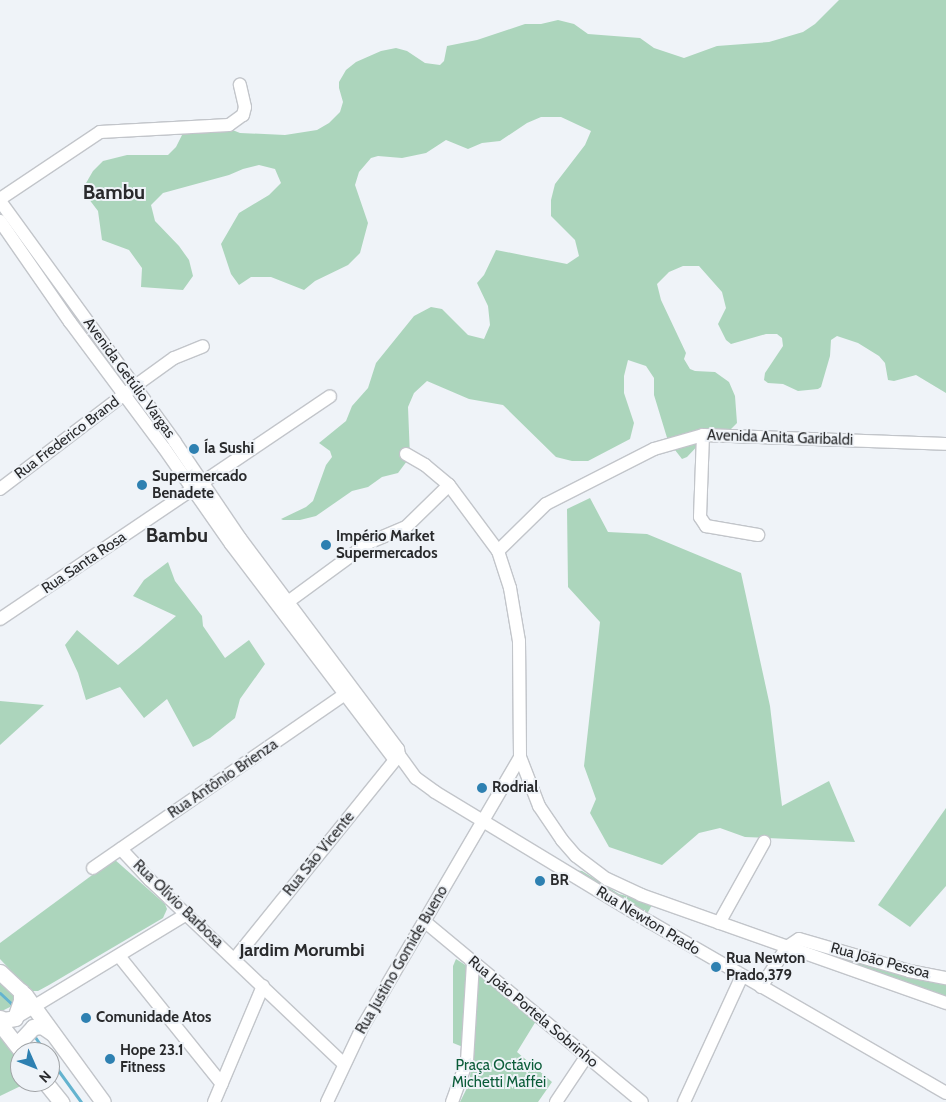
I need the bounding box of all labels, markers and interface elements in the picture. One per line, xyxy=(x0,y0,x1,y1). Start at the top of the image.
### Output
district label: Bambu xyxy=(83,180,145,204)
street label: Avenida Getúlio Vargas xyxy=(79,314,179,442)
street label: Rua Frederico Brand xyxy=(11,393,123,483)
street label: Avenida Anita Garibaldi xyxy=(707,426,853,450)
place label: Ía Sushi xyxy=(204,440,254,458)
marker: Ía Sushi xyxy=(188,443,200,455)
place label: Supermercado Benadete xyxy=(152,467,247,502)
marker: Supermercado Benadete xyxy=(136,479,148,491)
district label: Bambu xyxy=(146,523,208,547)
place label: Império Market Supermercados xyxy=(336,527,437,562)
street label: Rua Santa Rosa xyxy=(39,528,129,598)
marker: Império Market Supermercados xyxy=(320,539,332,551)
street label: Rua Antônio Brienza xyxy=(165,736,281,822)
place label: Rodrial xyxy=(492,779,538,797)
marker: Rodrial xyxy=(476,782,488,794)
street label: Rua São Vicente xyxy=(280,808,358,900)
street label: Rua Olívio Barbosa xyxy=(129,856,227,952)
place label: BR xyxy=(550,872,569,890)
marker: BR xyxy=(534,875,546,887)
street label: Rua Justino Gomide Bueno xyxy=(352,883,452,1037)
street label: Rua Newton Prado xyxy=(593,883,703,959)
district label: Jardim Morumbi xyxy=(239,939,365,961)
street label: Rua João Pessoa xyxy=(828,939,932,983)
place label: Rua Newton Prado,379 xyxy=(726,949,805,984)
street label: Rua João Portela Sobrinho xyxy=(464,952,602,1072)
marker: Rua Newton Prado,379 xyxy=(710,961,722,973)
place label: Comunidade Atos xyxy=(96,1009,211,1027)
marker: Comunidade Atos xyxy=(80,1012,92,1024)
place label: Hope 23.1 Fitness xyxy=(120,1041,184,1076)
north arrow xyxy=(10,1042,60,1092)
marker: Hope 23.1 Fitness xyxy=(104,1053,116,1065)
park label: Praça Octávio Michetti Maffei xyxy=(452,1056,546,1091)
text: N xyxy=(35,1067,55,1087)

